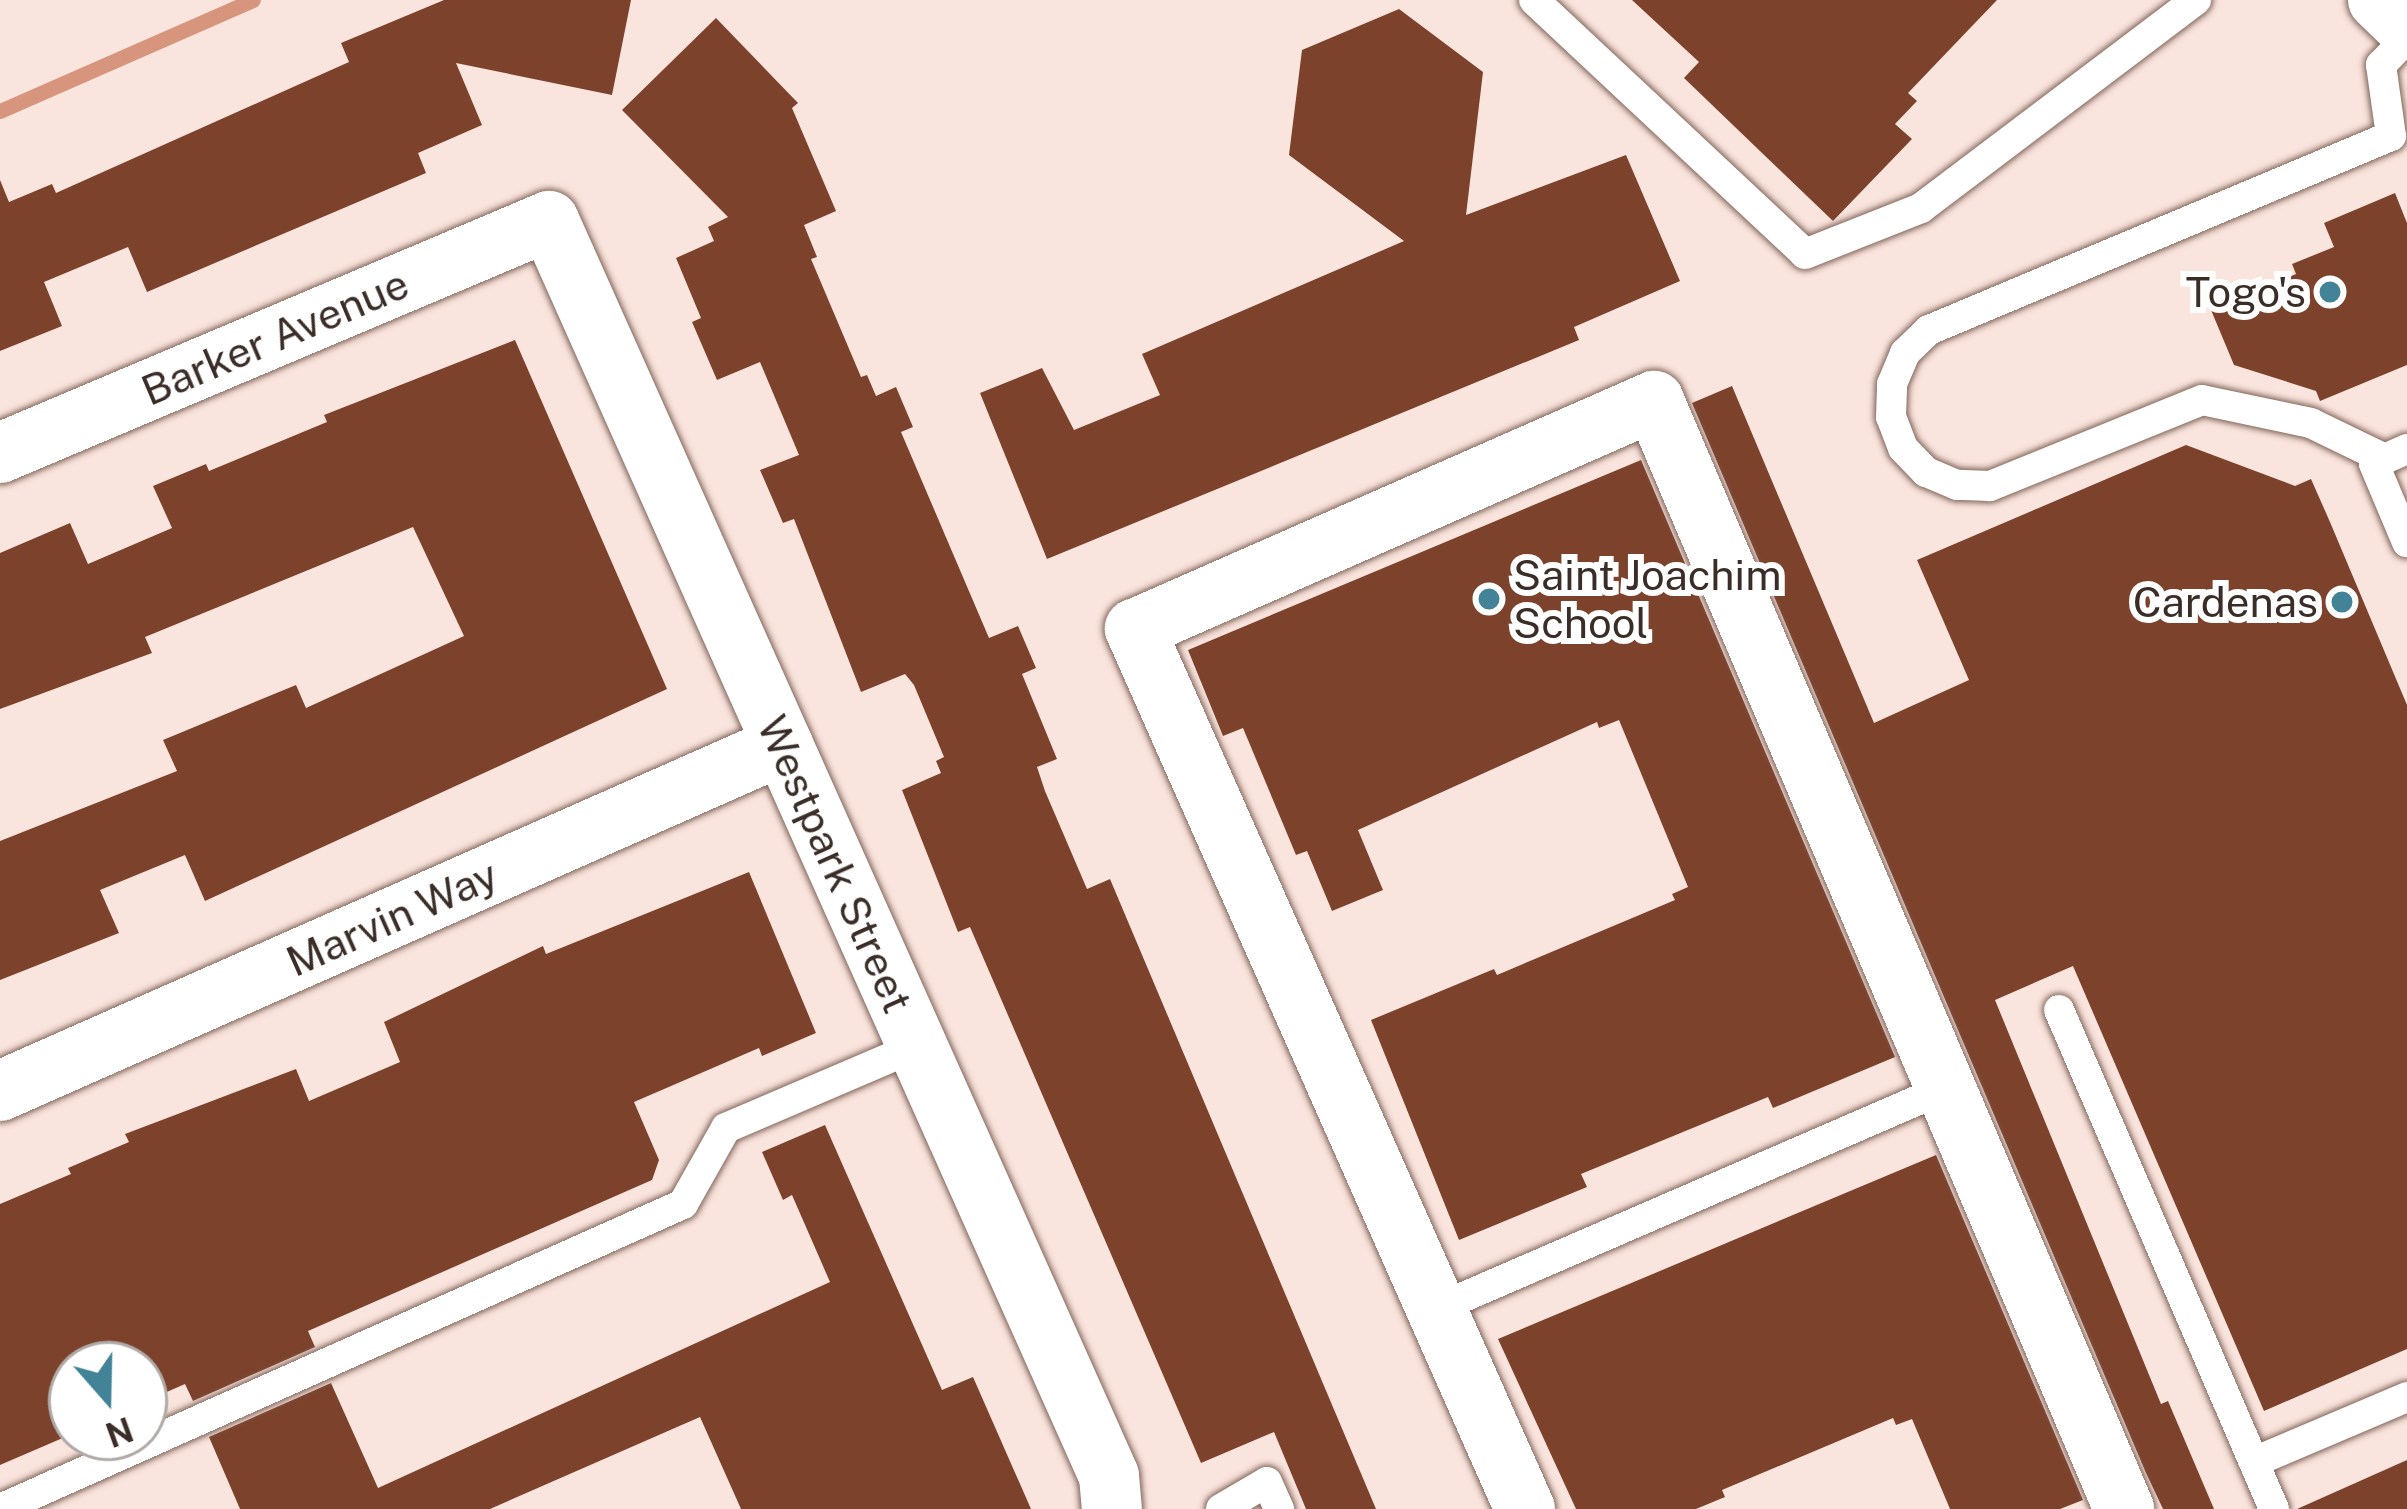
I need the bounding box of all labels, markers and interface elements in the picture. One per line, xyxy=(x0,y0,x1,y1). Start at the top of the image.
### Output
street label: Barker Avenue xyxy=(134,258,416,416)
place label: Togo's xyxy=(2186,267,2306,317)
marker: Togo's xyxy=(2317,279,2343,305)
place label: Saint Joachim School xyxy=(1513,550,1782,648)
place label: Cardenas xyxy=(2133,577,2318,627)
marker: Saint Joachim School xyxy=(1476,586,1502,612)
marker: Cardenas xyxy=(2329,589,2355,615)
street label: Westpark Street xyxy=(747,708,923,1020)
street label: Marvin Way xyxy=(278,849,506,987)
north arrow xyxy=(48,1341,168,1461)
text: N xyxy=(101,1410,138,1454)

